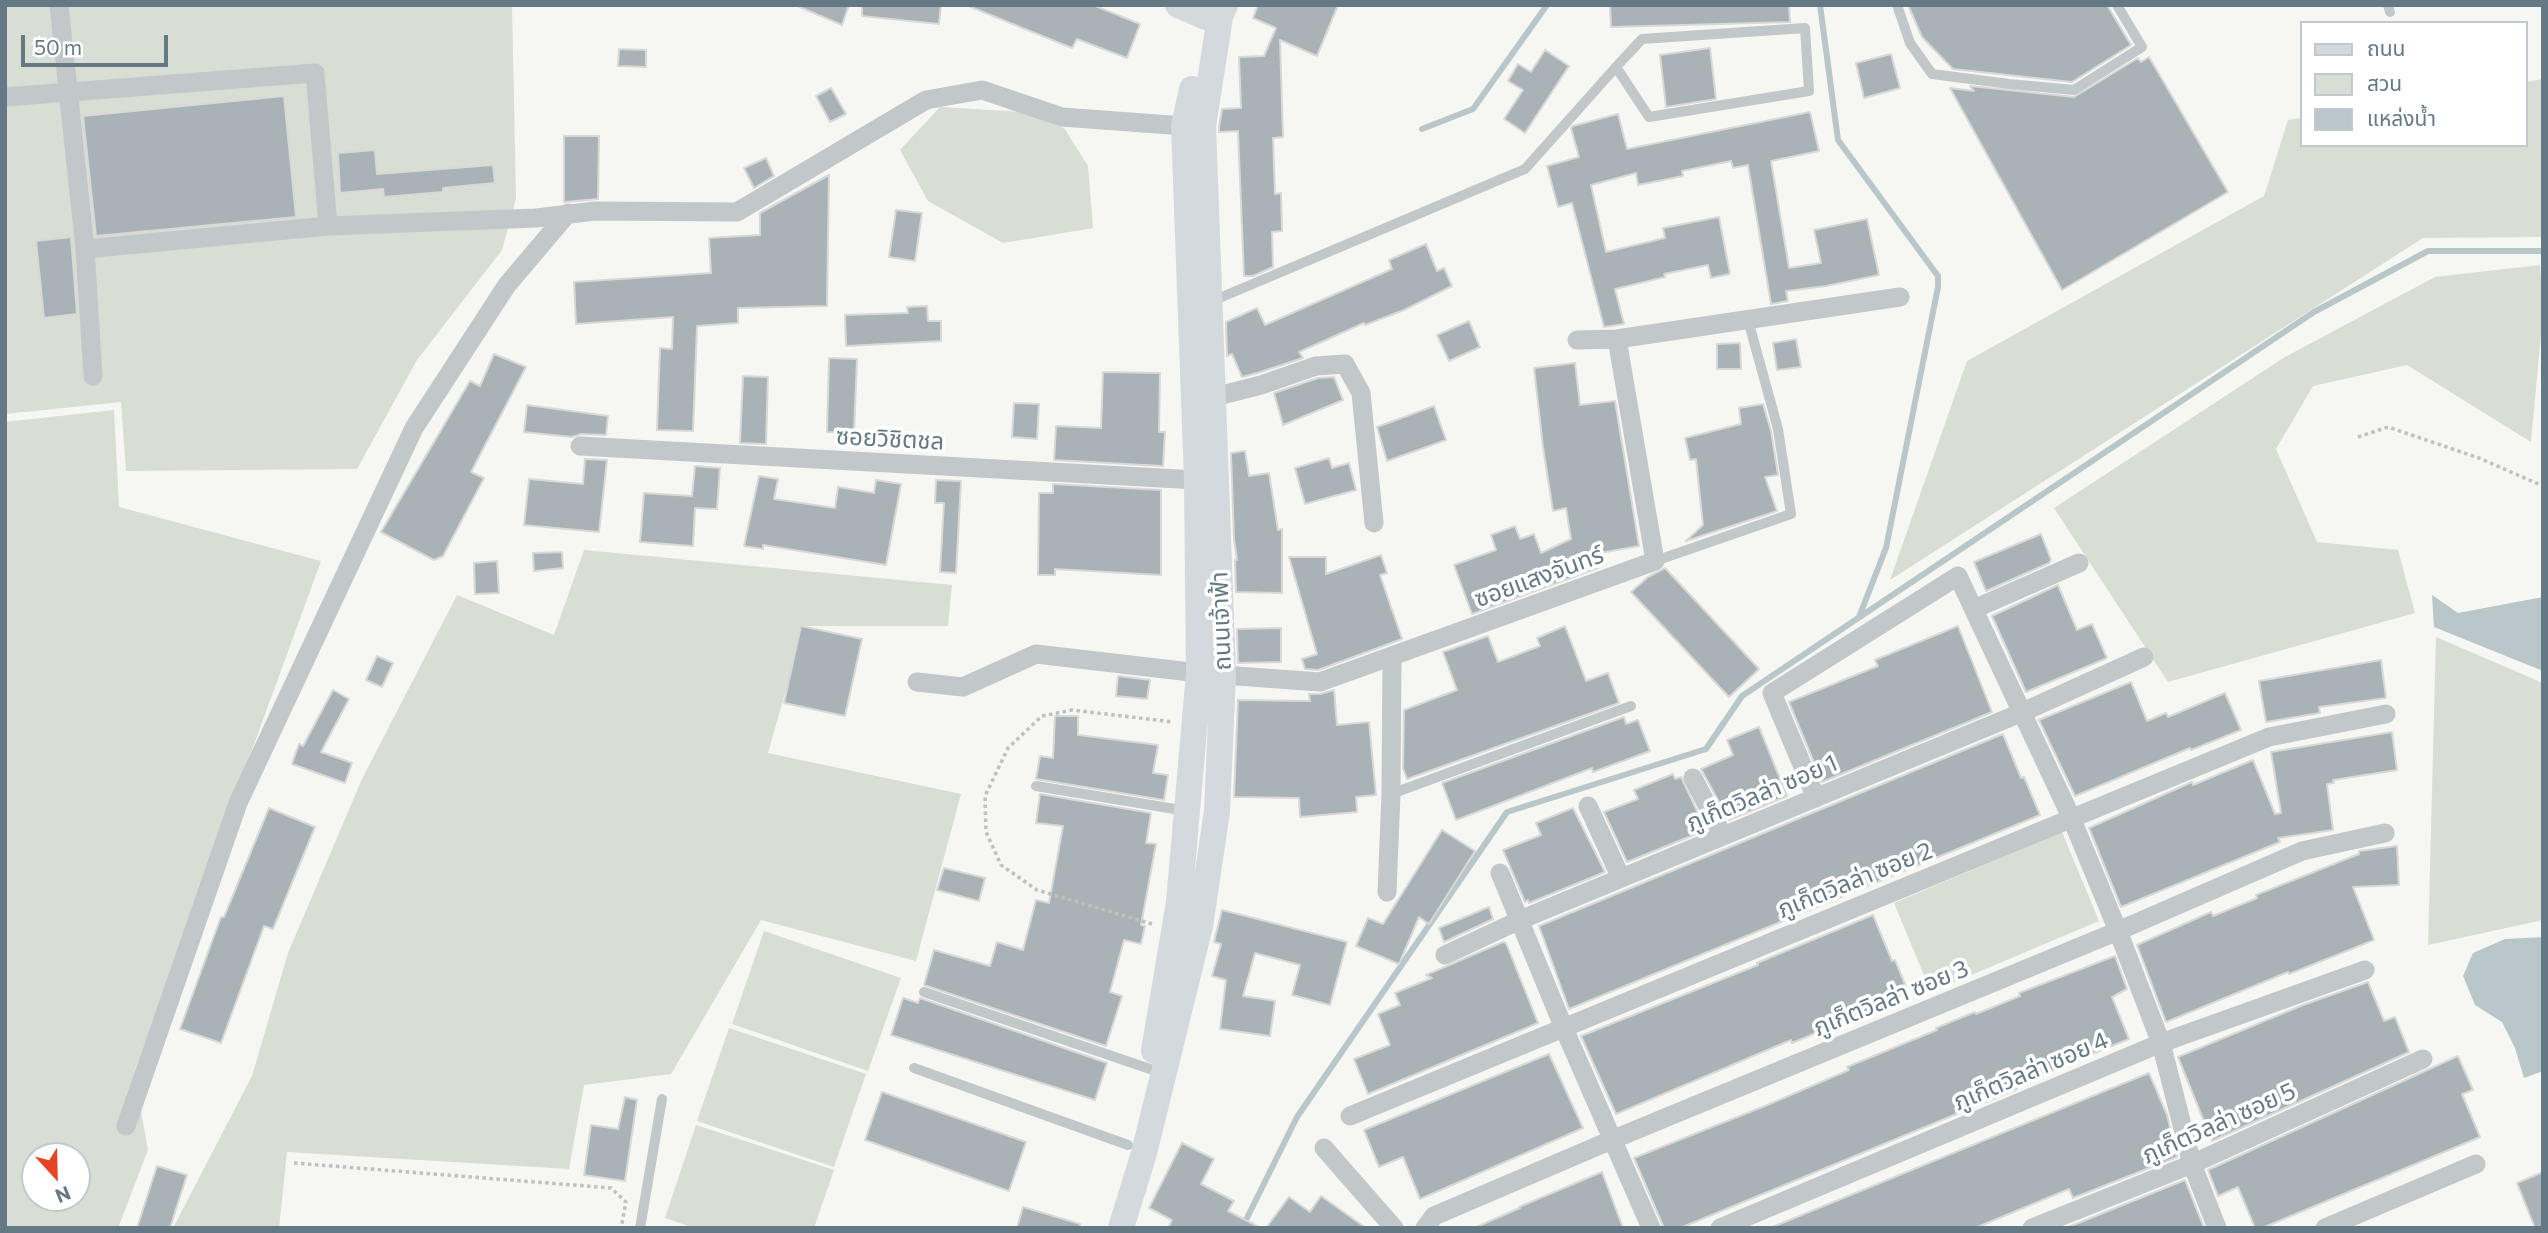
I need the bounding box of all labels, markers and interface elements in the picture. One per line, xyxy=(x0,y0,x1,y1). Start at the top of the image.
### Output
scale bar xyxy=(24,21,172,65)
legend xyxy=(2300,21,2527,147)
text: 50 m xyxy=(34,34,82,59)
text: ถนน xyxy=(2367,35,2405,60)
text: สวน xyxy=(2367,70,2402,95)
text: แหล่งน้ำ xyxy=(2367,105,2436,130)
street label: ซอยวิชิตชล xyxy=(835,422,945,456)
street label: ซอยแสงจันทร์ xyxy=(1471,540,1607,614)
street label: ถนนเจ้าฟ้า xyxy=(1205,571,1237,671)
street label: ภูเก็ตวิลล่า ซอย 1 xyxy=(1682,748,1842,838)
street label: ภูเก็ตวิลล่า ซอย 2 xyxy=(1774,836,1936,924)
street label: ภูเก็ตวิลล่า ซอย 3 xyxy=(1809,954,1973,1042)
street label: ภูเก็ตวิลล่า ซอย 4 xyxy=(1949,1025,2113,1117)
street label: ภูเก็ตวิลล่า ซอย 5 xyxy=(2138,1076,2300,1170)
north arrow xyxy=(21,1142,91,1212)
text: N xyxy=(52,1182,74,1208)

